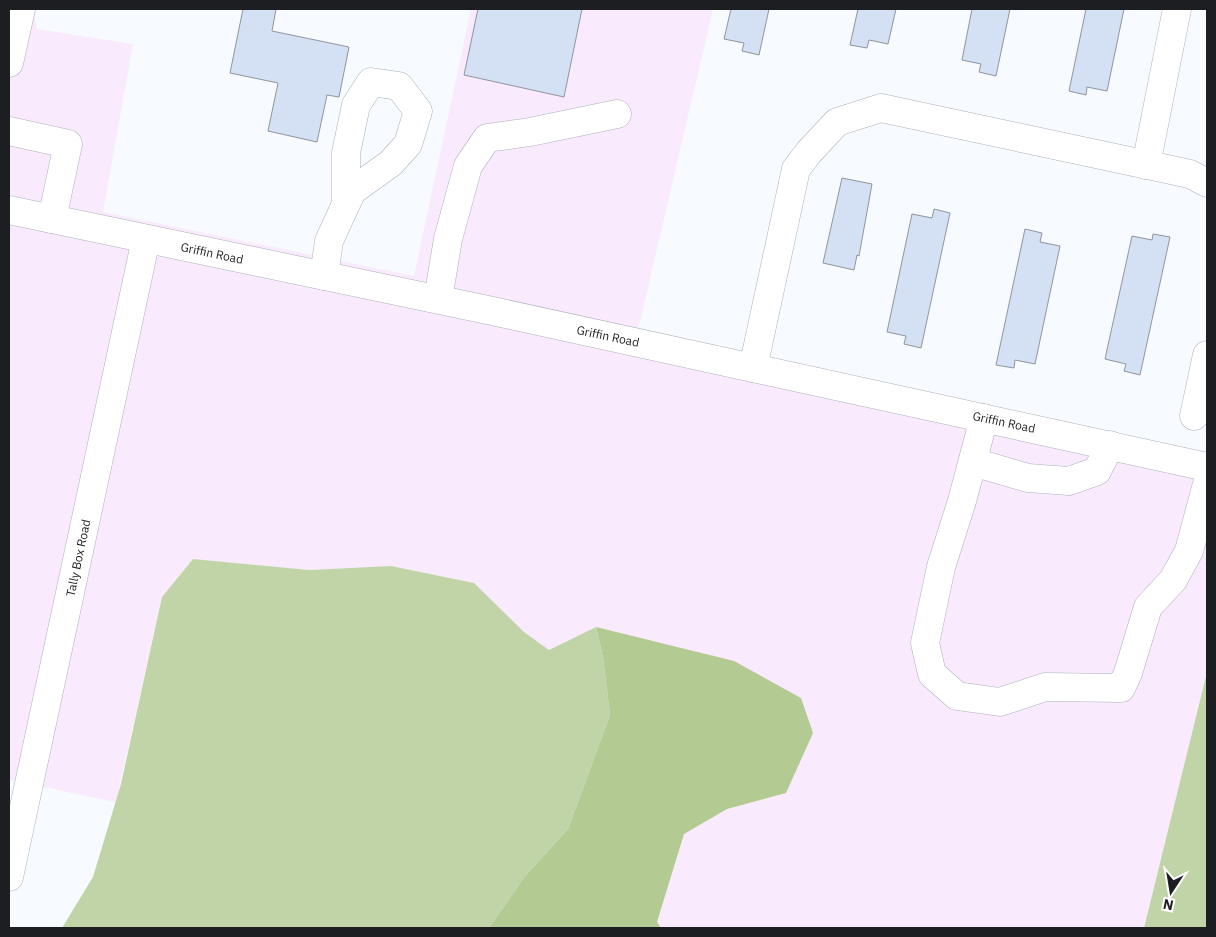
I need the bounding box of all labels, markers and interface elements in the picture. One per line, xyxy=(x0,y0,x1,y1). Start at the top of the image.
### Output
street label: Griffin Road xyxy=(179,239,245,267)
street label: Griffin Road xyxy=(575,322,641,350)
street label: Griffin Road xyxy=(971,408,1037,436)
street label: Tally Box Road xyxy=(63,518,93,598)
north arrow xyxy=(1146,867,1196,917)
text: N xyxy=(1161,895,1175,915)

